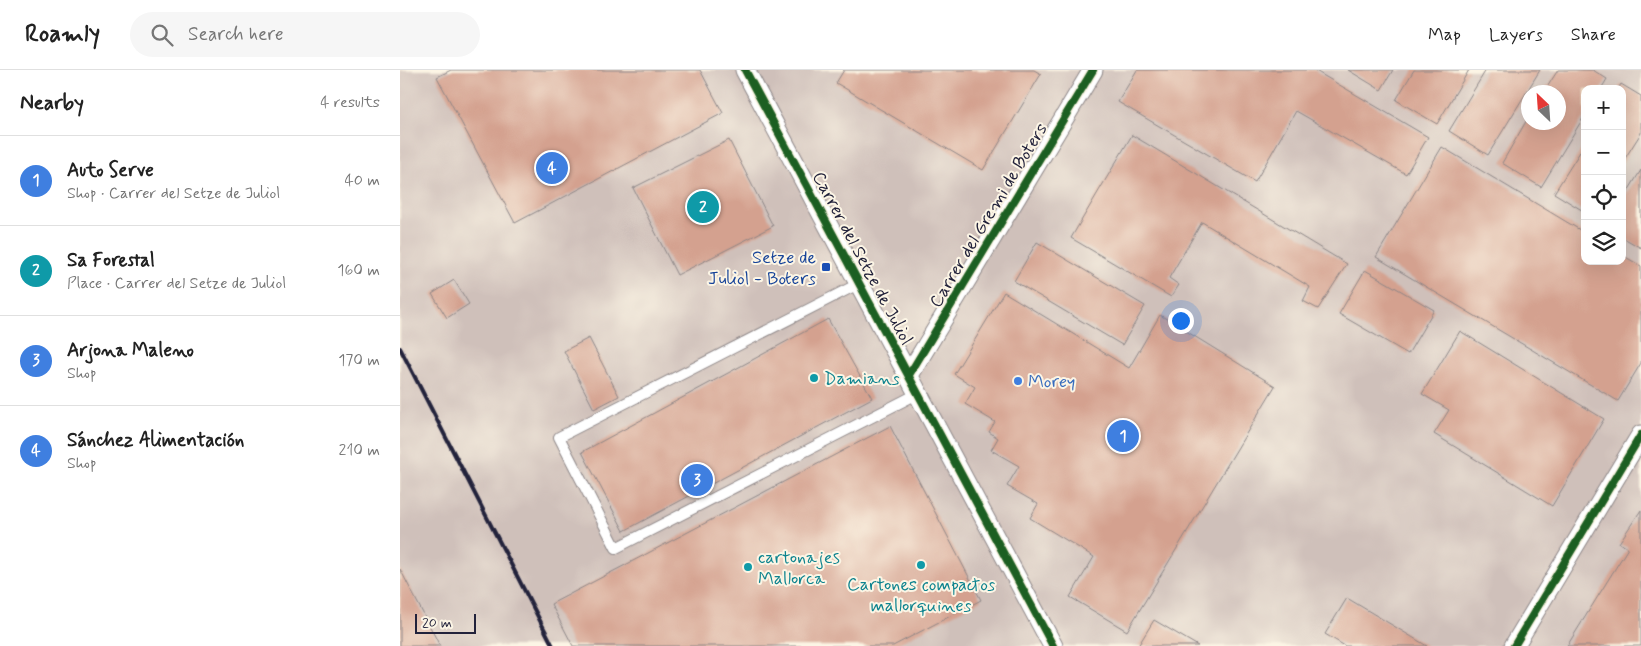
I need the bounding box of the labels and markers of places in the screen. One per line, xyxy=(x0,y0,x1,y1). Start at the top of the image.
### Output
pin: 4 xyxy=(536,149,568,187)
pin: 2 xyxy=(687,188,719,226)
place label: Setze de Juliol - Boters xyxy=(708,246,816,291)
marker: Setze de Juliol - Boters xyxy=(820,261,832,273)
place label: Damians xyxy=(824,367,900,391)
place label: Morey xyxy=(1028,370,1075,394)
marker: Damians xyxy=(808,372,820,384)
marker: Morey xyxy=(1012,375,1024,387)
pin: 1 xyxy=(1107,417,1139,455)
pin: 3 xyxy=(681,461,713,499)
place label: cartonajes Mallorca xyxy=(758,546,840,591)
marker: Cartones compactos mallorquines xyxy=(915,559,927,571)
marker: cartonajes Mallorca xyxy=(742,561,754,573)
place label: Cartones compactos mallorquines xyxy=(847,573,995,618)

